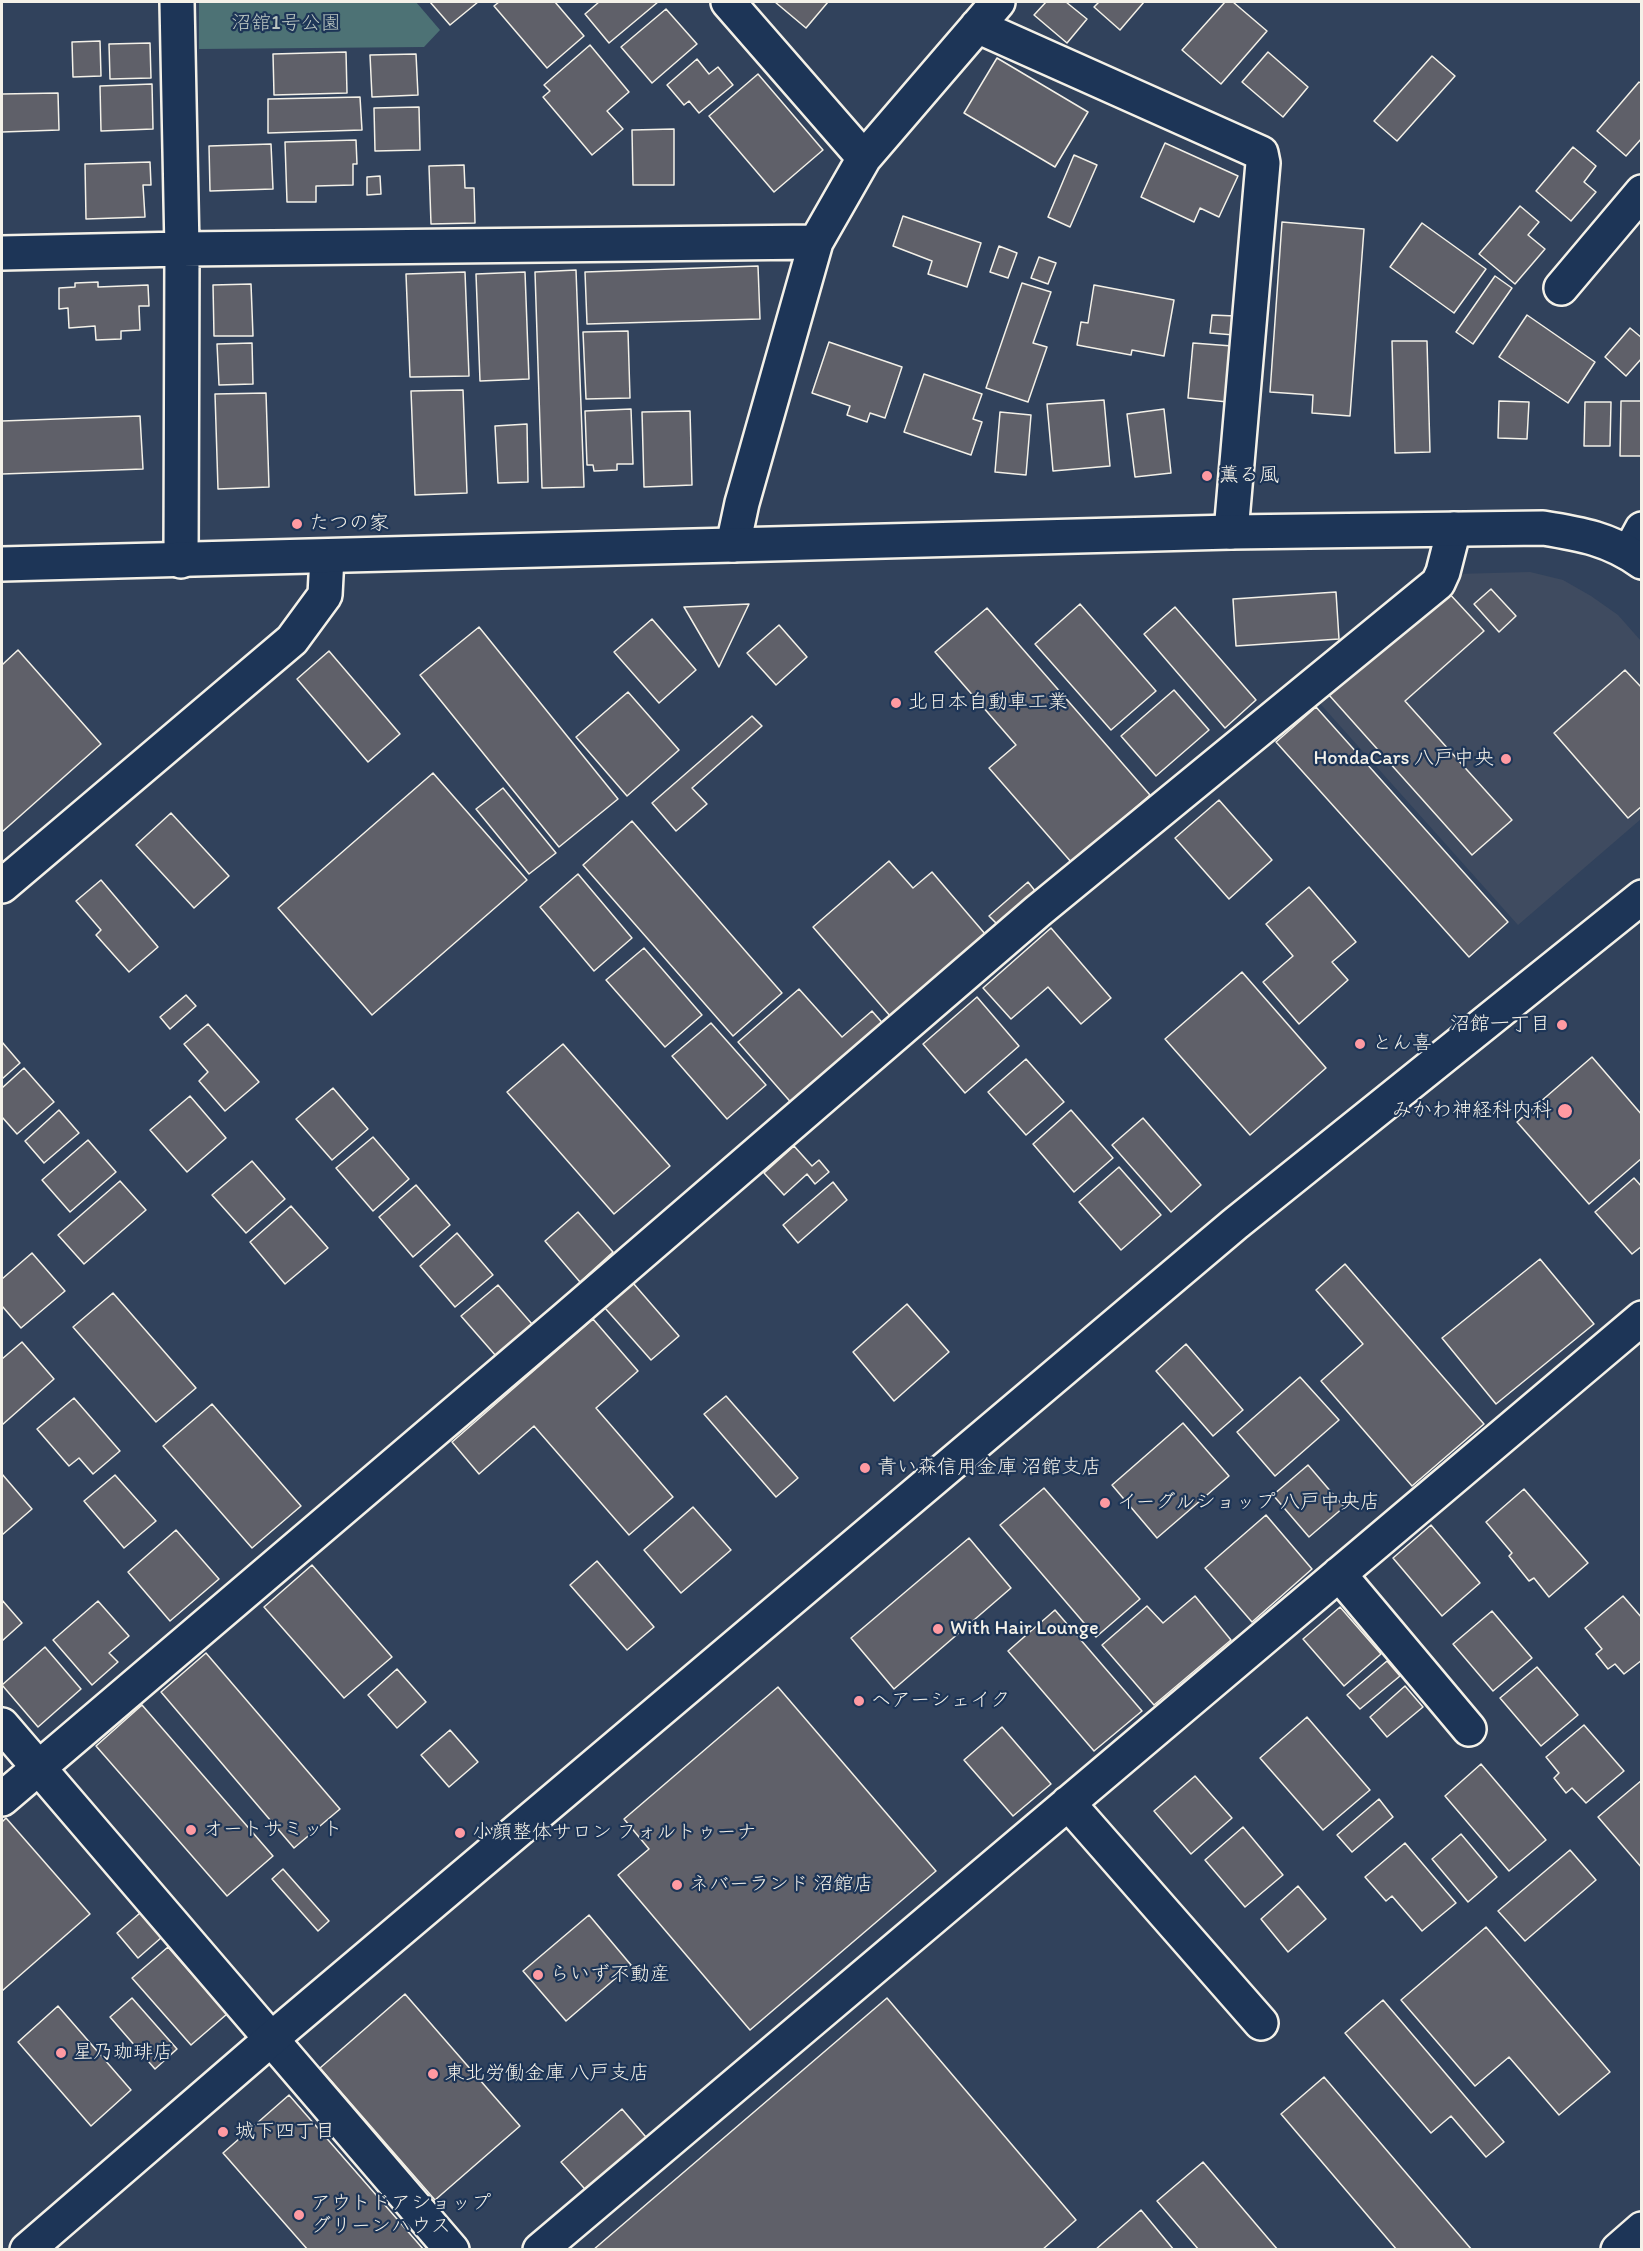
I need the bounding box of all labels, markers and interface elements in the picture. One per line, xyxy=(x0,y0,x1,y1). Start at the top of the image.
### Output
park label: 沼舘1号公園 xyxy=(231,12,341,36)
place label: 薫る風 xyxy=(1219,464,1279,488)
marker: 薫る風 xyxy=(1200,469,1214,483)
place label: たつの家 xyxy=(309,512,389,536)
marker: たつの家 xyxy=(290,517,304,531)
place label: 北日本自動車工業 xyxy=(908,691,1068,715)
marker: 北日本自動車工業 xyxy=(889,696,903,710)
place label: HondaCars 八戸中央 xyxy=(1314,747,1494,771)
marker: HondaCars 八戸中央 xyxy=(1499,752,1513,766)
place label: 沼館一丁目 xyxy=(1450,1013,1550,1037)
marker: 沼館一丁目 xyxy=(1555,1018,1569,1032)
place label: とん喜 xyxy=(1372,1032,1432,1056)
marker: とん喜 xyxy=(1353,1037,1367,1051)
place label: みかわ神経科内科 xyxy=(1392,1099,1552,1123)
marker: みかわ神経科内科 xyxy=(1556,1102,1574,1120)
place label: 青い森信用金庫 沼館支店 xyxy=(877,1456,1101,1480)
marker: 青い森信用金庫 沼館支店 xyxy=(858,1461,872,1475)
place label: イーグルショップ 八戸中央店 xyxy=(1117,1491,1380,1515)
marker: イーグルショップ 八戸中央店 xyxy=(1098,1496,1112,1510)
place label: With Hair Lounge xyxy=(950,1617,1099,1641)
marker: With Hair Lounge xyxy=(931,1622,945,1636)
place label: ヘアーシェイク xyxy=(871,1689,1010,1713)
marker: ヘアーシェイク xyxy=(852,1694,866,1708)
place label: オートサミット xyxy=(203,1818,343,1842)
place label: 小顔整体サロン フォルトゥーナ xyxy=(472,1821,756,1845)
marker: オートサミット xyxy=(184,1823,198,1837)
marker: 小顔整体サロン フォルトゥーナ xyxy=(453,1826,467,1840)
place label: ネバーランド 沼館店 xyxy=(689,1873,873,1897)
marker: ネバーランド 沼館店 xyxy=(670,1878,684,1892)
place label: らいず不動産 xyxy=(550,1963,670,1987)
marker: らいず不動産 xyxy=(531,1968,545,1982)
place label: 星乃珈琲店 xyxy=(73,2041,173,2065)
marker: 星乃珈琲店 xyxy=(54,2046,68,2060)
place label: 東北労働金庫 八戸支店 xyxy=(445,2062,649,2086)
marker: 東北労働金庫 八戸支店 xyxy=(426,2067,440,2081)
place label: 城下四丁目 xyxy=(235,2120,335,2144)
marker: 城下四丁目 xyxy=(216,2125,230,2139)
place label: アウトドアショップ グリーンハウス xyxy=(311,2192,491,2239)
marker: アウトドアショップ グリーンハウス xyxy=(292,2208,306,2222)

